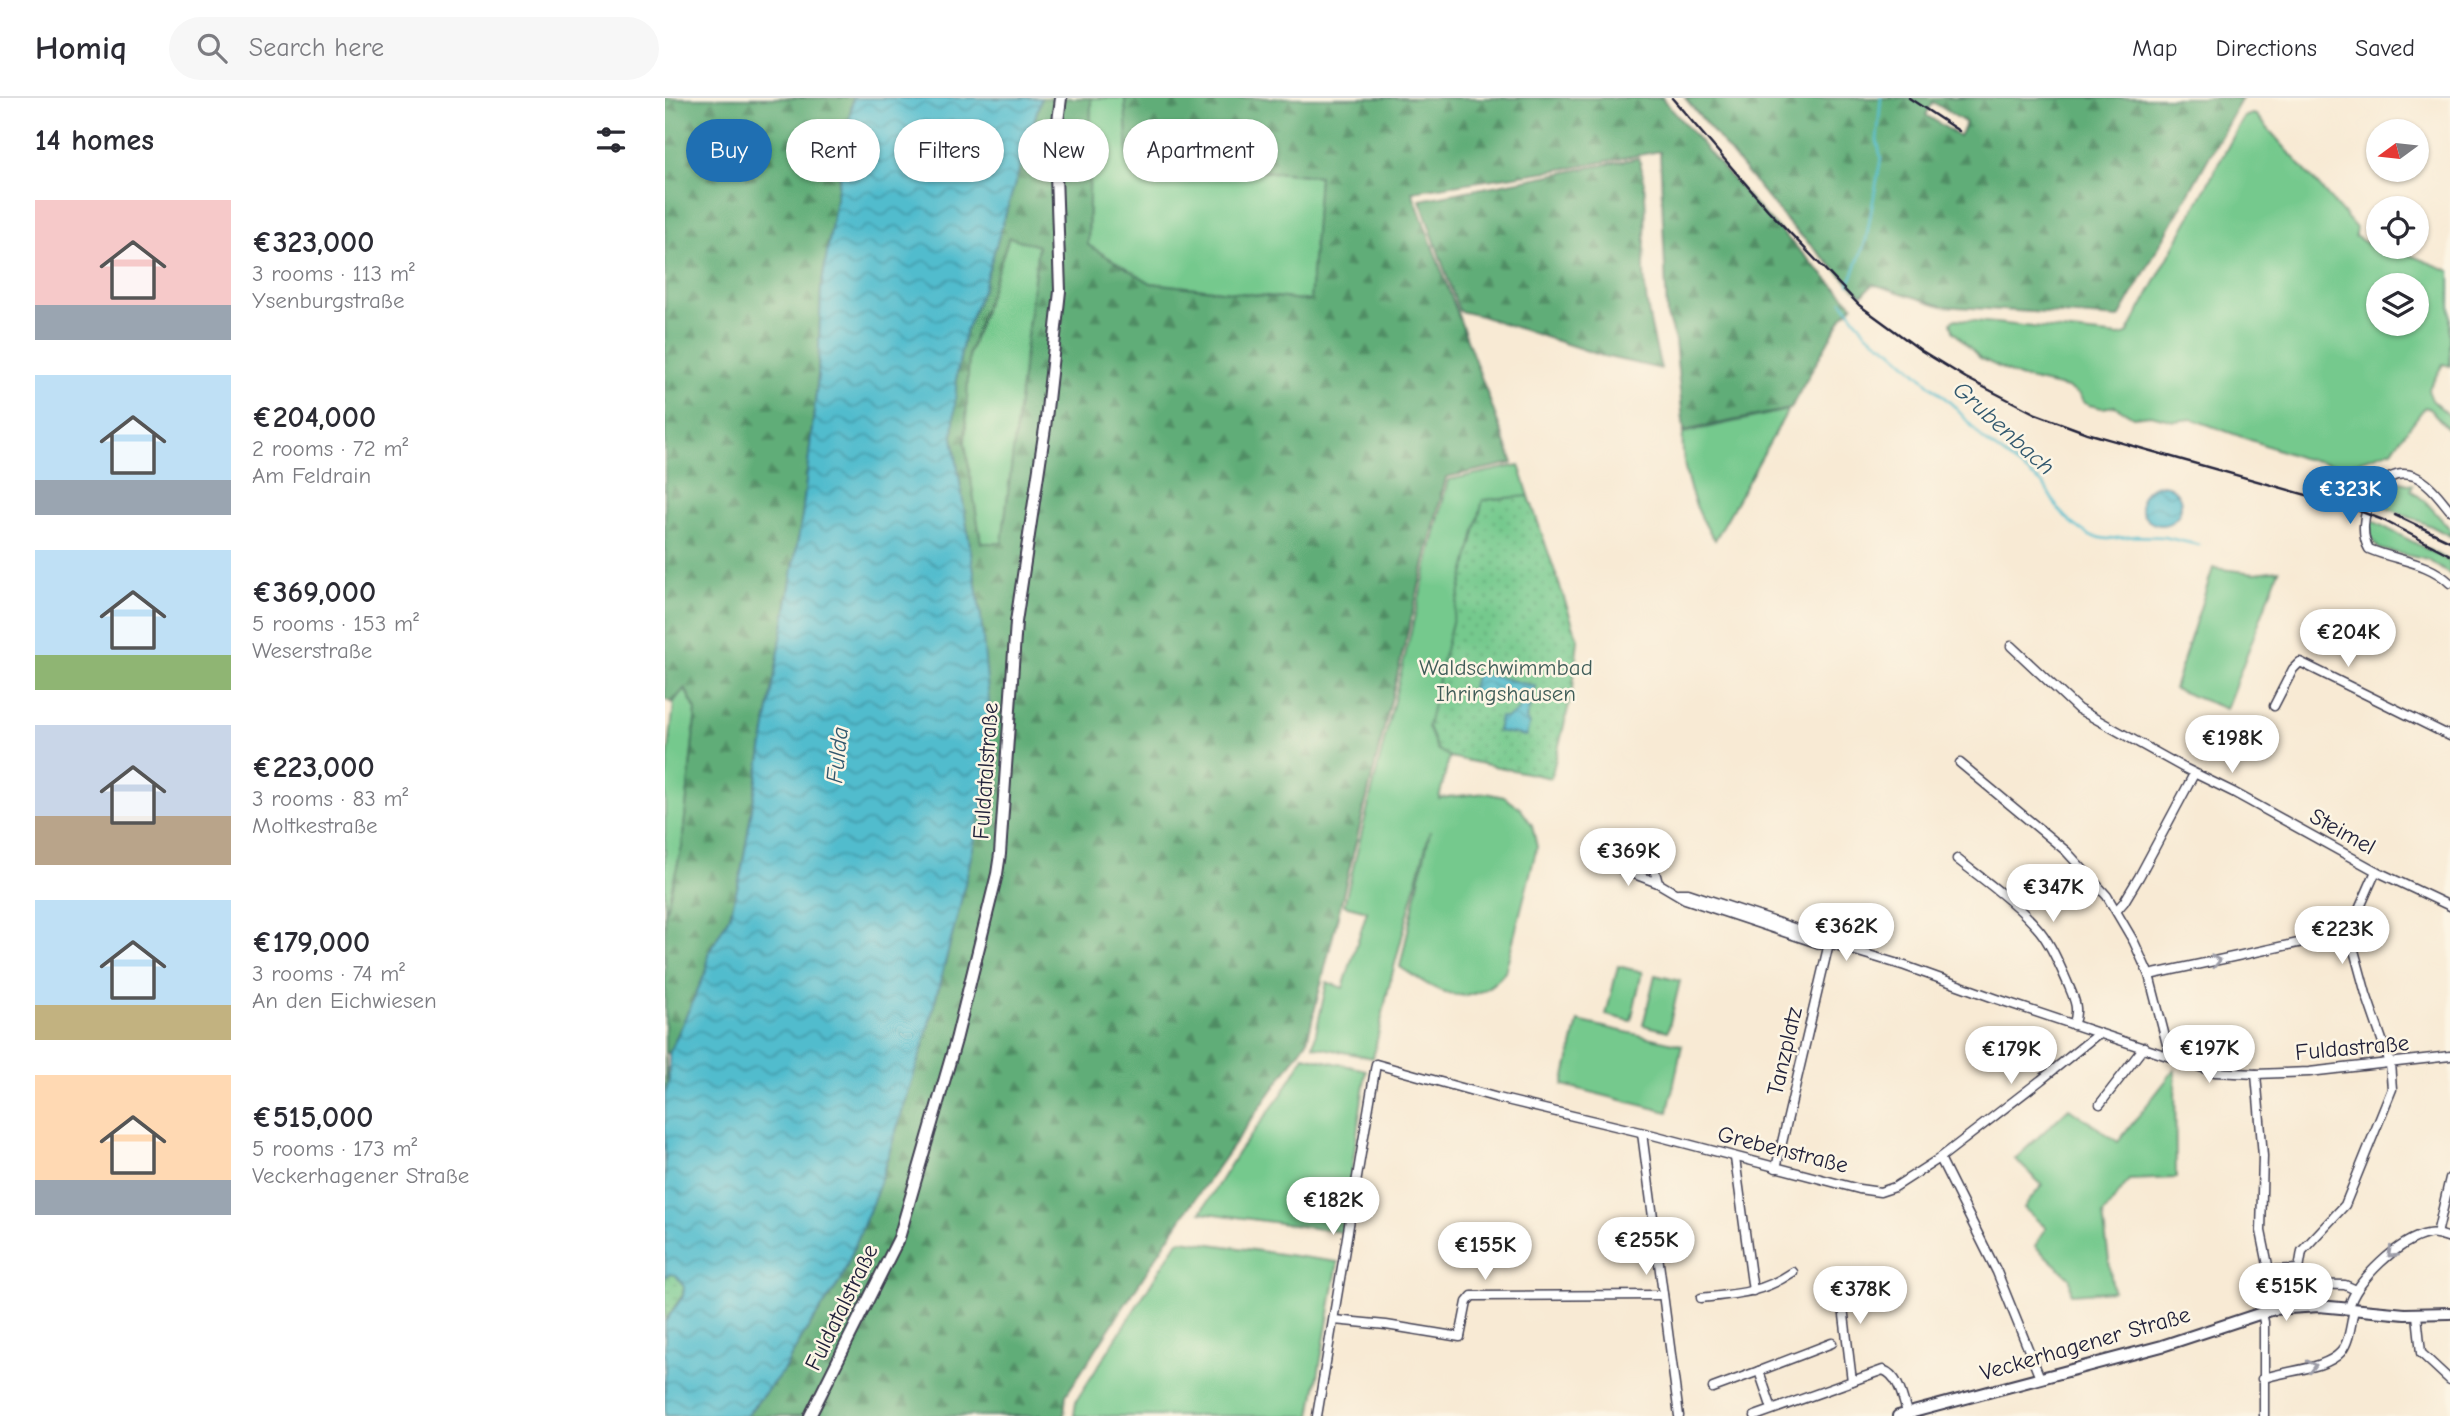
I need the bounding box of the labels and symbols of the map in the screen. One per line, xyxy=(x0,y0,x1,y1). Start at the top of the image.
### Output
north arrow xyxy=(2366,119,2429,182)
water label: Grubenbach xyxy=(1947,375,2061,481)
pin: €323K xyxy=(2301,466,2399,526)
pin: €204K xyxy=(2299,610,2397,669)
park label: Waldschwimmbad Ihringshausen xyxy=(1419,654,1593,707)
street label: Fuldatalstraße xyxy=(967,702,1004,840)
pin: €198K xyxy=(2183,716,2281,775)
water label: Fulda xyxy=(820,725,854,785)
street label: Steimel xyxy=(2305,802,2380,860)
pin: €369K xyxy=(1579,828,1677,888)
pin: €347K xyxy=(2004,864,2102,924)
pin: €362K xyxy=(1797,904,1895,963)
pin: €223K xyxy=(2293,906,2391,966)
one-way arrow xyxy=(2210,955,2222,970)
street label: Tanzplatz xyxy=(1761,1004,1808,1098)
pin: €179K xyxy=(1962,1026,2060,1086)
pin: €197K xyxy=(2160,1026,2258,1085)
street label: Fuldastraße xyxy=(2294,1029,2410,1066)
street label: Grebenstraße xyxy=(1715,1120,1851,1179)
pin: €182K xyxy=(1284,1178,1382,1237)
pin: €255K xyxy=(1597,1218,1695,1277)
pin: €155K xyxy=(1436,1222,1534,1282)
street label: Fuldatalstraße xyxy=(799,1240,884,1375)
one-way arrow xyxy=(2387,1245,2400,1257)
pin: €515K xyxy=(2237,1264,2335,1323)
pin: €378K xyxy=(1811,1266,1909,1326)
street label: Veckerhagener Straße xyxy=(1977,1301,2193,1386)
one-way arrow xyxy=(2306,1360,2318,1374)

